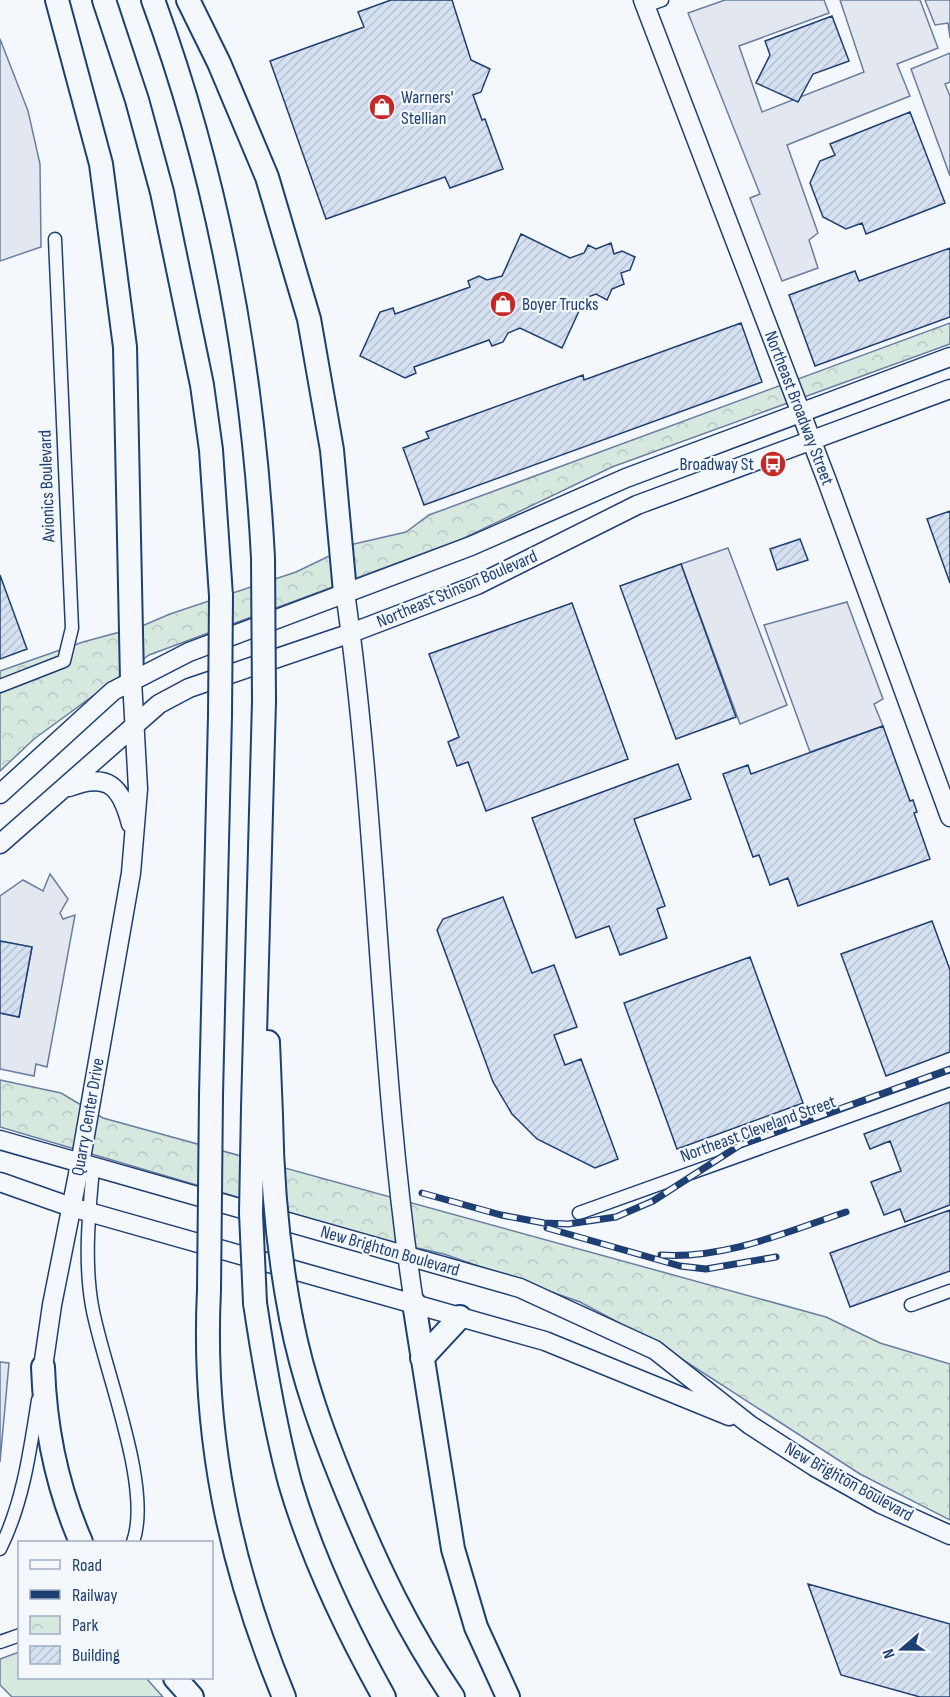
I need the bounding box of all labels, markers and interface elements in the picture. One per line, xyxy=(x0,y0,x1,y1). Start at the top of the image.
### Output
place label: Warners' Stellian xyxy=(401,87,454,129)
shop icon: Warners' Stellian xyxy=(367,92,397,122)
shop icon: Boyer Trucks xyxy=(488,289,518,319)
place label: Boyer Trucks xyxy=(522,294,598,315)
street label: Northeast Broadway Street xyxy=(760,328,838,489)
street label: Avionics Boulevard xyxy=(35,430,59,543)
bus stop icon: Broadway St xyxy=(758,449,788,479)
place label: Broadway St xyxy=(680,454,755,475)
street label: Northeast Stinson Boulevard xyxy=(374,546,540,632)
street label: Quarry Center Drive xyxy=(67,1056,109,1178)
street label: Northeast Cleveland Street xyxy=(677,1091,839,1167)
street label: New Brighton Boulevard xyxy=(318,1221,462,1281)
street label: New Brighton Boulevard xyxy=(781,1438,917,1526)
legend xyxy=(18,1541,213,1679)
text: Road xyxy=(72,1555,102,1576)
text: Railway xyxy=(72,1585,117,1606)
text: Park xyxy=(72,1615,98,1636)
north arrow xyxy=(872,1619,932,1679)
text: Building xyxy=(72,1645,120,1666)
text: N xyxy=(879,1646,900,1661)

